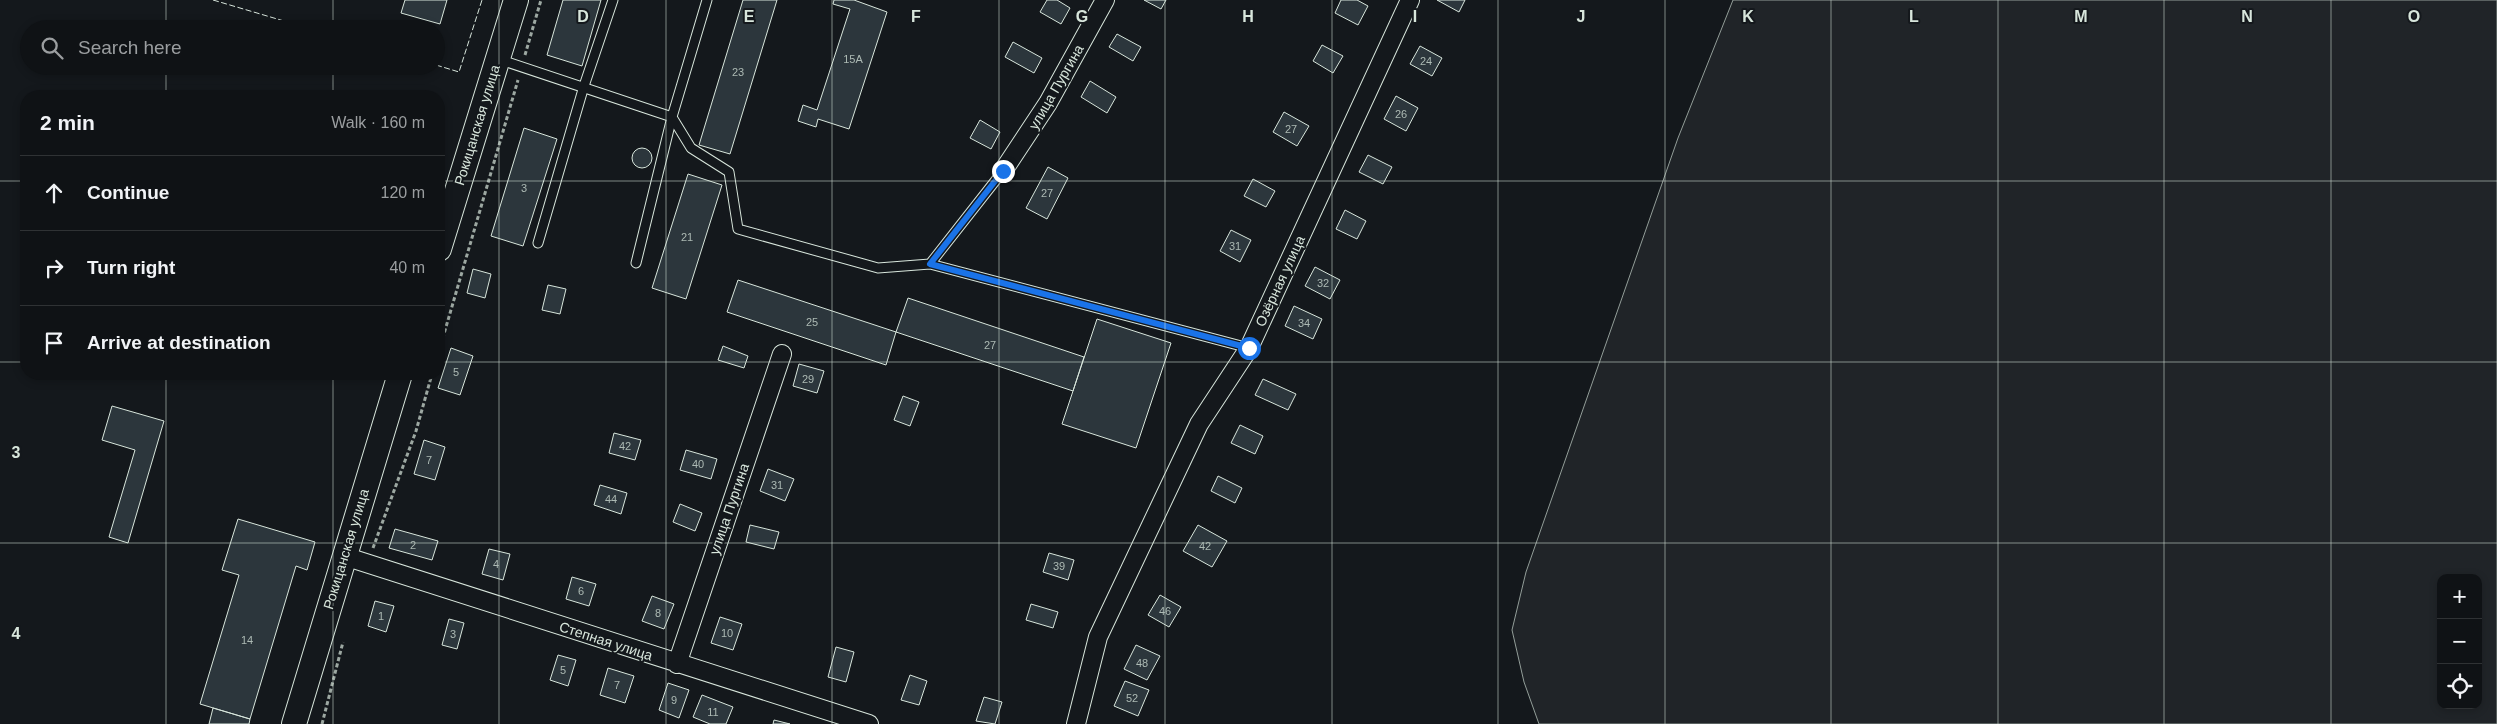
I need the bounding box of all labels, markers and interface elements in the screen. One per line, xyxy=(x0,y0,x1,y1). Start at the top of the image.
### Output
text: D xyxy=(577,8,589,25)
text: E xyxy=(744,8,755,25)
text: F xyxy=(911,8,921,25)
text: G xyxy=(1076,8,1088,25)
text: H xyxy=(1242,8,1254,25)
text: I xyxy=(1413,8,1417,25)
text: J xyxy=(1577,8,1585,25)
text: K xyxy=(1742,8,1754,25)
text: L xyxy=(1909,8,1919,25)
text: M xyxy=(2074,8,2088,25)
text: N xyxy=(2241,8,2253,25)
text: O xyxy=(2408,8,2420,25)
search box xyxy=(20,20,445,75)
icon: search xyxy=(38,34,66,62)
text: Search here xyxy=(78,37,182,58)
street label: улица Пургина xyxy=(1025,41,1087,132)
house number: 15А xyxy=(843,53,863,65)
house number: 24 xyxy=(1420,55,1432,67)
street label: Рокицанская улица xyxy=(451,63,503,187)
house number: 23 xyxy=(732,66,744,78)
house number: 26 xyxy=(1395,108,1407,120)
text: 2 min xyxy=(40,111,95,134)
text: Walk · 160 m xyxy=(331,114,425,131)
house number: 27 xyxy=(1285,123,1297,135)
route end xyxy=(992,160,1015,183)
icon: ahead xyxy=(40,179,68,207)
text: Continue xyxy=(87,182,169,203)
house number: 3 xyxy=(521,182,527,194)
text: 120 m xyxy=(381,184,425,201)
house number: 27 xyxy=(1041,187,1053,199)
house number: 21 xyxy=(681,231,693,243)
street label: Озёрная улица xyxy=(1252,233,1308,329)
house number: 31 xyxy=(1229,240,1241,252)
icon: right xyxy=(40,254,68,282)
text: Turn right xyxy=(87,257,175,278)
text: 40 m xyxy=(389,259,425,276)
house number: 32 xyxy=(1317,277,1329,289)
house number: 25 xyxy=(806,316,818,328)
house number: 34 xyxy=(1298,317,1310,329)
icon: arrive xyxy=(40,329,68,357)
text: Arrive at destination xyxy=(87,332,271,353)
route start xyxy=(1238,337,1261,360)
house number: 27 xyxy=(984,339,996,351)
house number: 5 xyxy=(453,366,459,378)
house number: 29 xyxy=(802,373,814,385)
house number: 42 xyxy=(619,440,631,452)
text: 3 xyxy=(12,444,21,461)
house number: 7 xyxy=(426,454,432,466)
house number: 40 xyxy=(692,458,704,470)
street label: улица Пургина xyxy=(706,461,752,557)
house number: 31 xyxy=(771,479,783,491)
street label: Рокицанская улица xyxy=(320,487,372,611)
house number: 44 xyxy=(605,493,617,505)
house number: 2 xyxy=(410,539,416,551)
house number: 42 xyxy=(1199,540,1211,552)
house number: 4 xyxy=(493,558,499,570)
house number: 39 xyxy=(1053,560,1065,572)
map controls xyxy=(2437,574,2482,709)
button: + xyxy=(2437,574,2482,619)
house number: 6 xyxy=(578,585,584,597)
house number: 46 xyxy=(1159,605,1171,617)
house number: 8 xyxy=(655,607,661,619)
house number: 1 xyxy=(378,610,384,622)
street label: Степная улица xyxy=(557,618,655,664)
button: − xyxy=(2437,619,2482,664)
text: 4 xyxy=(12,625,21,642)
house number: 10 xyxy=(721,627,733,639)
house number: 3 xyxy=(450,628,456,640)
house number: 14 xyxy=(241,634,253,646)
house number: 48 xyxy=(1136,657,1148,669)
house number: 5 xyxy=(560,664,566,676)
button: locate xyxy=(2437,664,2482,709)
house number: 7 xyxy=(614,679,620,691)
house number: 52 xyxy=(1126,692,1138,704)
house number: 9 xyxy=(671,694,677,706)
house number: 11 xyxy=(707,706,719,718)

